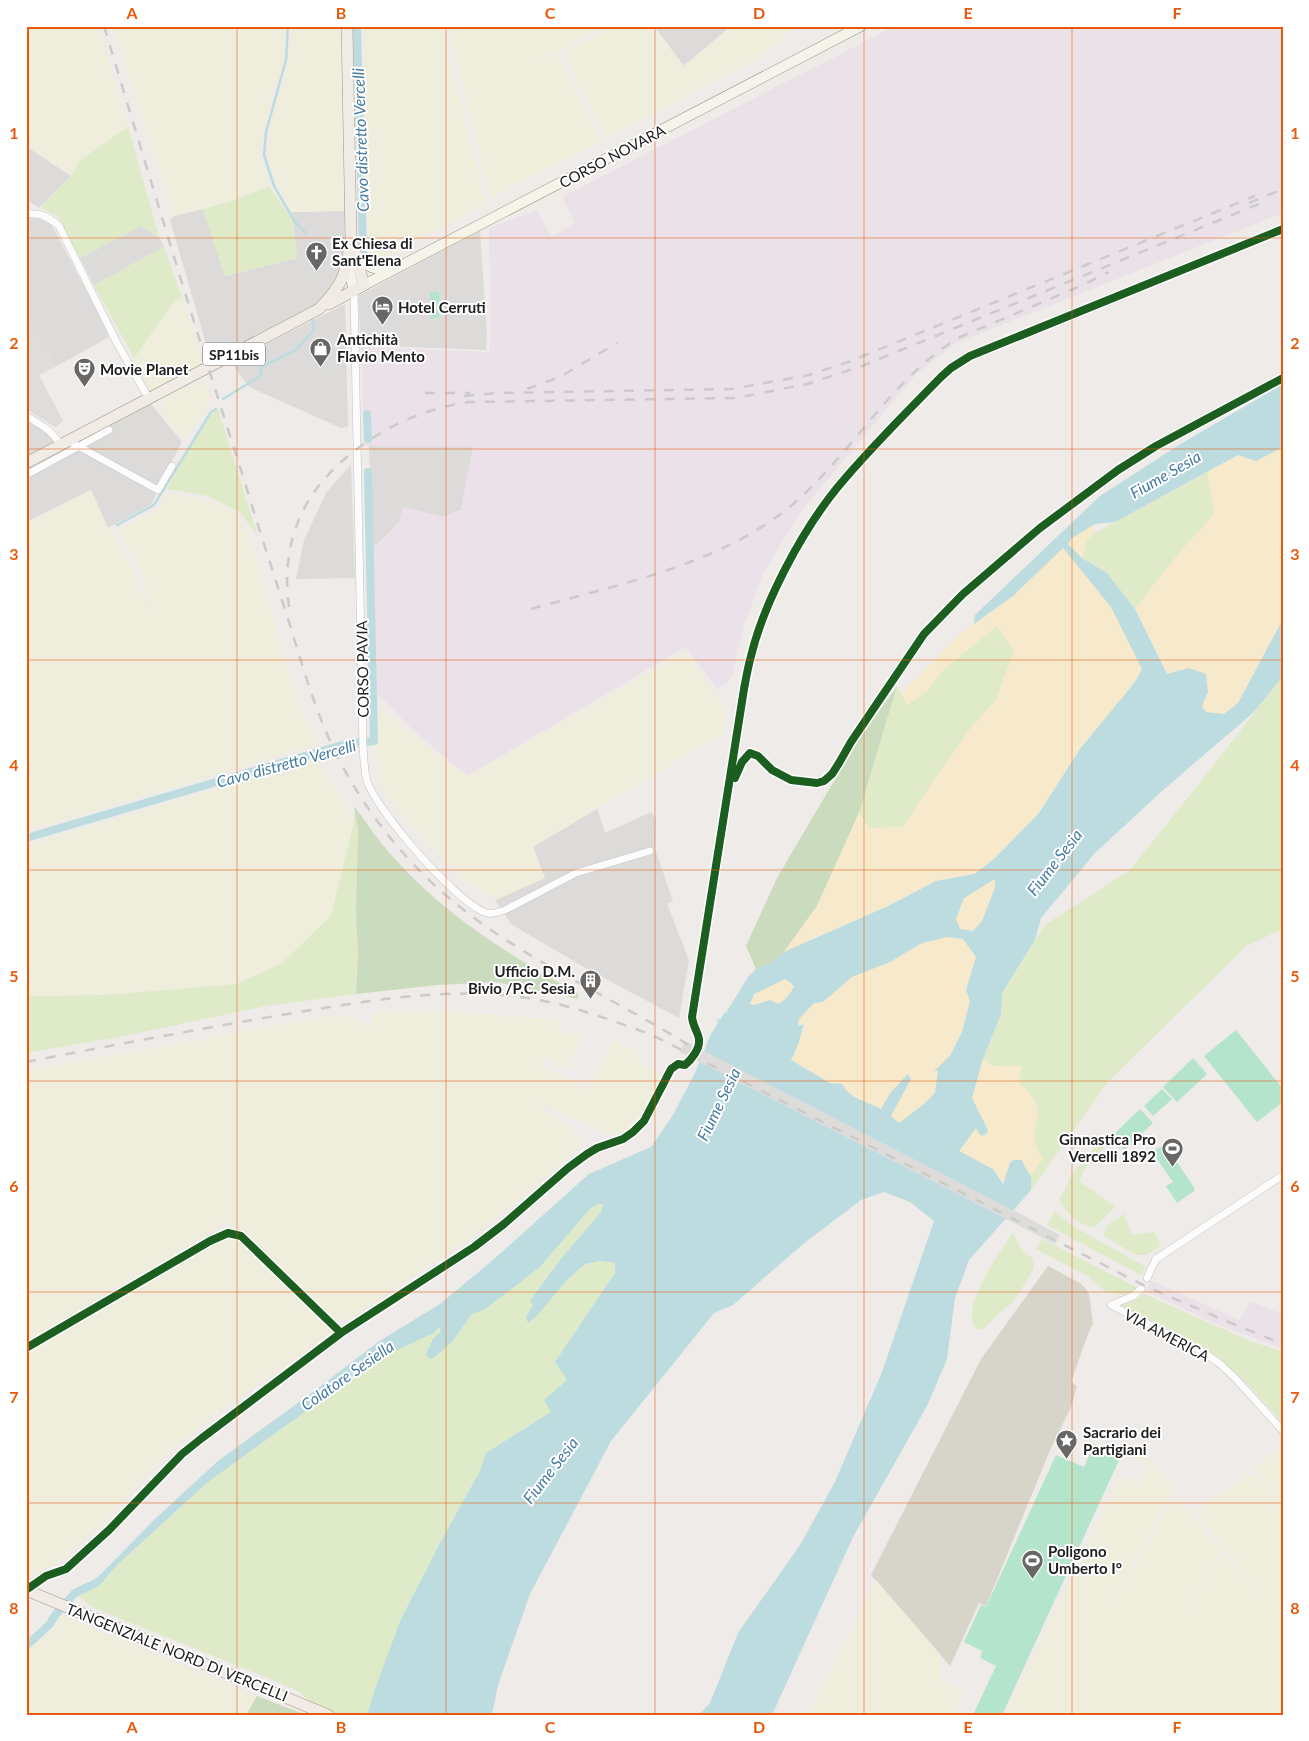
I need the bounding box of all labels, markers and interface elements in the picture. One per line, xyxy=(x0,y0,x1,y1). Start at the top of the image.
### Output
text: A xyxy=(125,3,138,22)
text: B xyxy=(336,3,346,22)
text: C xyxy=(545,3,556,22)
text: D xyxy=(753,3,765,22)
text: E xyxy=(963,3,973,22)
text: F xyxy=(1172,3,1182,22)
water label: Cavo distretto Vercelli xyxy=(348,67,372,212)
street label: CORSO NOVARA xyxy=(556,120,669,192)
text: 1 xyxy=(9,123,19,142)
text: 1 xyxy=(1290,123,1300,142)
place label: Ex Chiesa di Sant'Elena xyxy=(332,234,413,269)
church icon: Ex Chiesa di Sant'Elena xyxy=(304,240,328,271)
hotel icon: Hotel Cerruti xyxy=(370,295,394,326)
place label: Hotel Cerruti xyxy=(398,298,486,316)
place label: Antichità Flavio Mento xyxy=(336,330,425,365)
text: 2 xyxy=(9,333,19,352)
text: 2 xyxy=(1290,333,1300,352)
shop icon: Antichità Flavio Mento xyxy=(309,336,333,367)
road number: SP11bis xyxy=(203,342,265,366)
theatre icon: Movie Planet xyxy=(72,357,96,388)
place label: Movie Planet xyxy=(100,360,189,378)
water label: Fiume Sesia xyxy=(1126,446,1204,502)
text: 3 xyxy=(9,544,19,563)
text: 3 xyxy=(1290,544,1300,563)
street label: CORSO PAVIA xyxy=(352,619,372,718)
water label: Cavo distretto Vercelli xyxy=(214,735,358,791)
text: 4 xyxy=(9,755,19,774)
text: 4 xyxy=(1290,755,1300,774)
water label: Fiume Sesia xyxy=(1022,825,1086,899)
place label: Ufficio D.M. Bivio /P.C. Sesia xyxy=(468,962,575,997)
text: 5 xyxy=(9,966,19,985)
text: 5 xyxy=(1290,966,1300,985)
building icon: Ufficio D.M. Bivio /P.C. Sesia xyxy=(579,968,603,999)
water label: Fiume Sesia xyxy=(692,1065,744,1143)
place label: Ginnastica Pro Vercelli 1892 xyxy=(1059,1130,1156,1165)
sports icon: Ginnastica Pro Vercelli 1892 xyxy=(1160,1136,1184,1167)
text: 6 xyxy=(9,1176,19,1195)
text: 6 xyxy=(1290,1176,1300,1195)
street label: VIA AMERICA xyxy=(1121,1305,1213,1365)
water label: Colatore Sesiella xyxy=(297,1336,397,1414)
text: 7 xyxy=(9,1387,19,1406)
text: 7 xyxy=(1290,1387,1300,1406)
place label: Sacrario dei Partigiani xyxy=(1083,1423,1161,1458)
place icon: Sacrario dei Partigiani xyxy=(1055,1429,1079,1460)
water label: Fiume Sesia xyxy=(518,1433,582,1507)
place label: Poligono Umberto I° xyxy=(1048,1542,1122,1577)
sports icon: Poligono Umberto I° xyxy=(1020,1548,1044,1579)
text: 8 xyxy=(9,1598,19,1617)
text: 8 xyxy=(1290,1598,1300,1617)
street label: TANGENZIALE NORD DI VERCELLI xyxy=(64,1599,290,1705)
text: A xyxy=(125,1717,138,1736)
text: B xyxy=(336,1717,346,1736)
text: C xyxy=(545,1717,556,1736)
text: D xyxy=(753,1717,765,1736)
text: E xyxy=(963,1717,973,1736)
text: F xyxy=(1172,1717,1182,1736)

